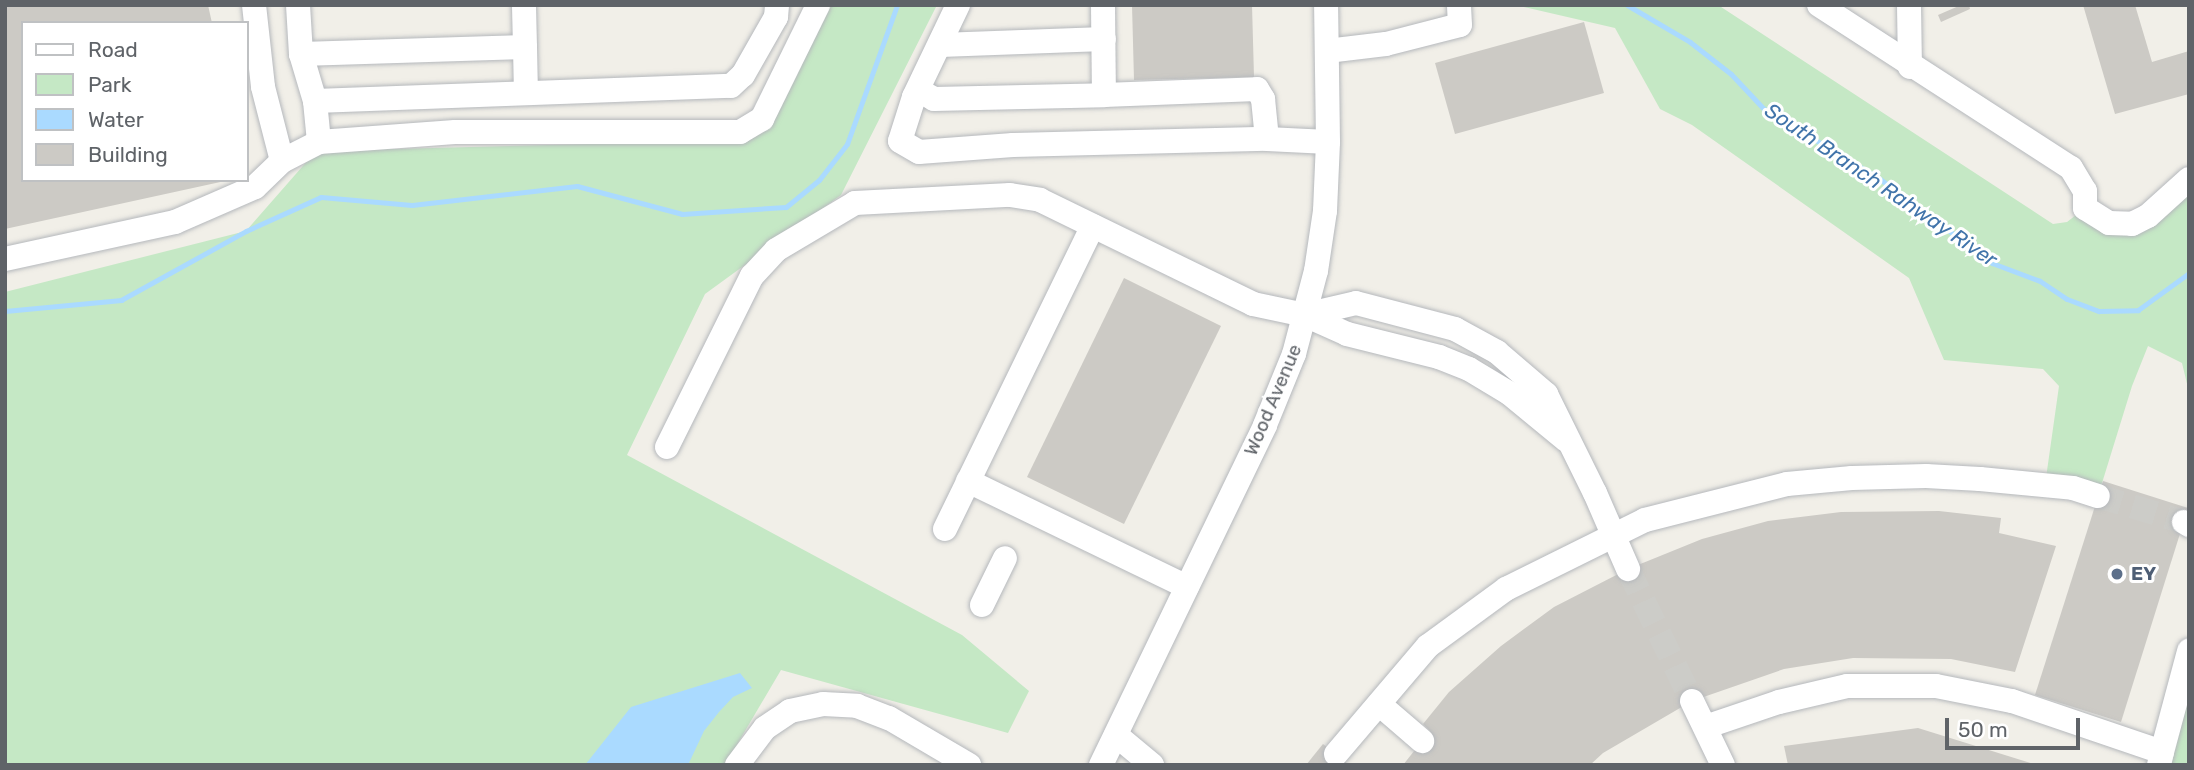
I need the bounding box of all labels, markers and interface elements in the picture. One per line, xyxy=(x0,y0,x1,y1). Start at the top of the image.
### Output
legend xyxy=(21,21,248,182)
text: Road xyxy=(88,37,138,62)
text: Park xyxy=(88,72,132,97)
water label: South Branch Rahway River xyxy=(1760,98,2002,272)
text: Water xyxy=(88,107,144,132)
text: Building xyxy=(88,142,168,167)
street label: Wood Avenue xyxy=(1239,341,1307,459)
place label: EY xyxy=(2131,563,2156,585)
marker: EY xyxy=(2109,566,2125,582)
scale bar xyxy=(1949,704,2084,748)
text: 50 m xyxy=(1958,717,2008,742)

